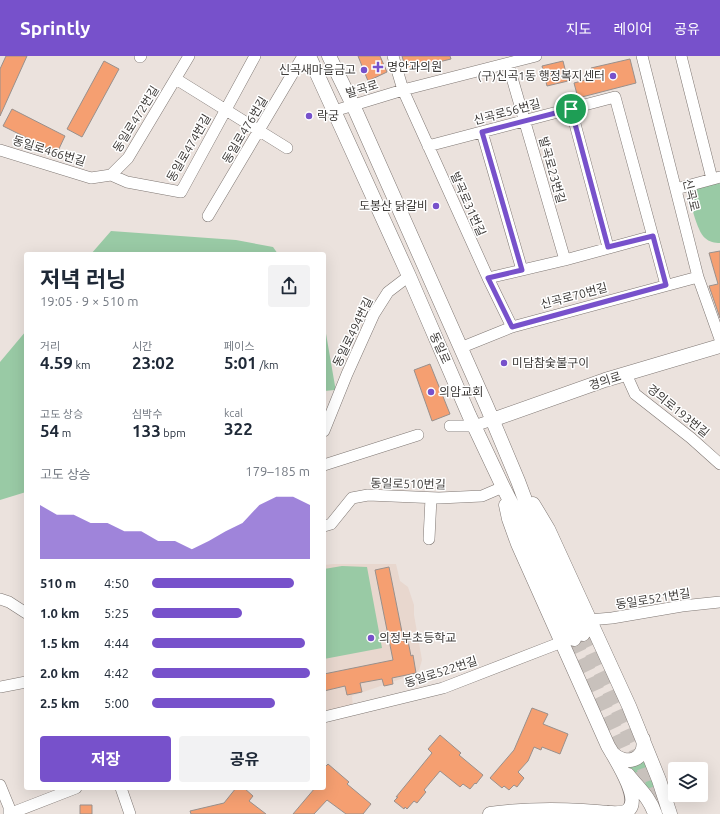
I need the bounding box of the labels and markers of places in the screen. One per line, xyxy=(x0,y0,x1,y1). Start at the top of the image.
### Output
place label: 명안과의원 xyxy=(387,60,442,73)
marker: 명안과의원 xyxy=(372,61,384,73)
place label: 신곡새마을금고 xyxy=(279,63,356,76)
marker: 신곡새마을금고 xyxy=(359,65,369,75)
place label: (구)신곡1동 행정복지센터 xyxy=(478,69,605,83)
marker: (구)신곡1동 행정복지센터 xyxy=(608,71,618,81)
pin xyxy=(554,92,588,126)
place label: 락궁 xyxy=(317,109,339,122)
marker: 락궁 xyxy=(304,111,314,121)
place label: 도봉산 닭갈비 xyxy=(359,199,428,212)
marker: 도봉산 닭갈비 xyxy=(431,201,441,211)
place label: 미담참숯불구이 xyxy=(512,356,589,369)
marker: 미담참숯불구이 xyxy=(499,358,509,368)
place label: 의암교회 xyxy=(439,385,483,398)
marker: 의암교회 xyxy=(426,387,436,397)
place label: 의정부초등학교 xyxy=(379,631,456,644)
marker: 의정부초등학교 xyxy=(366,633,376,643)

